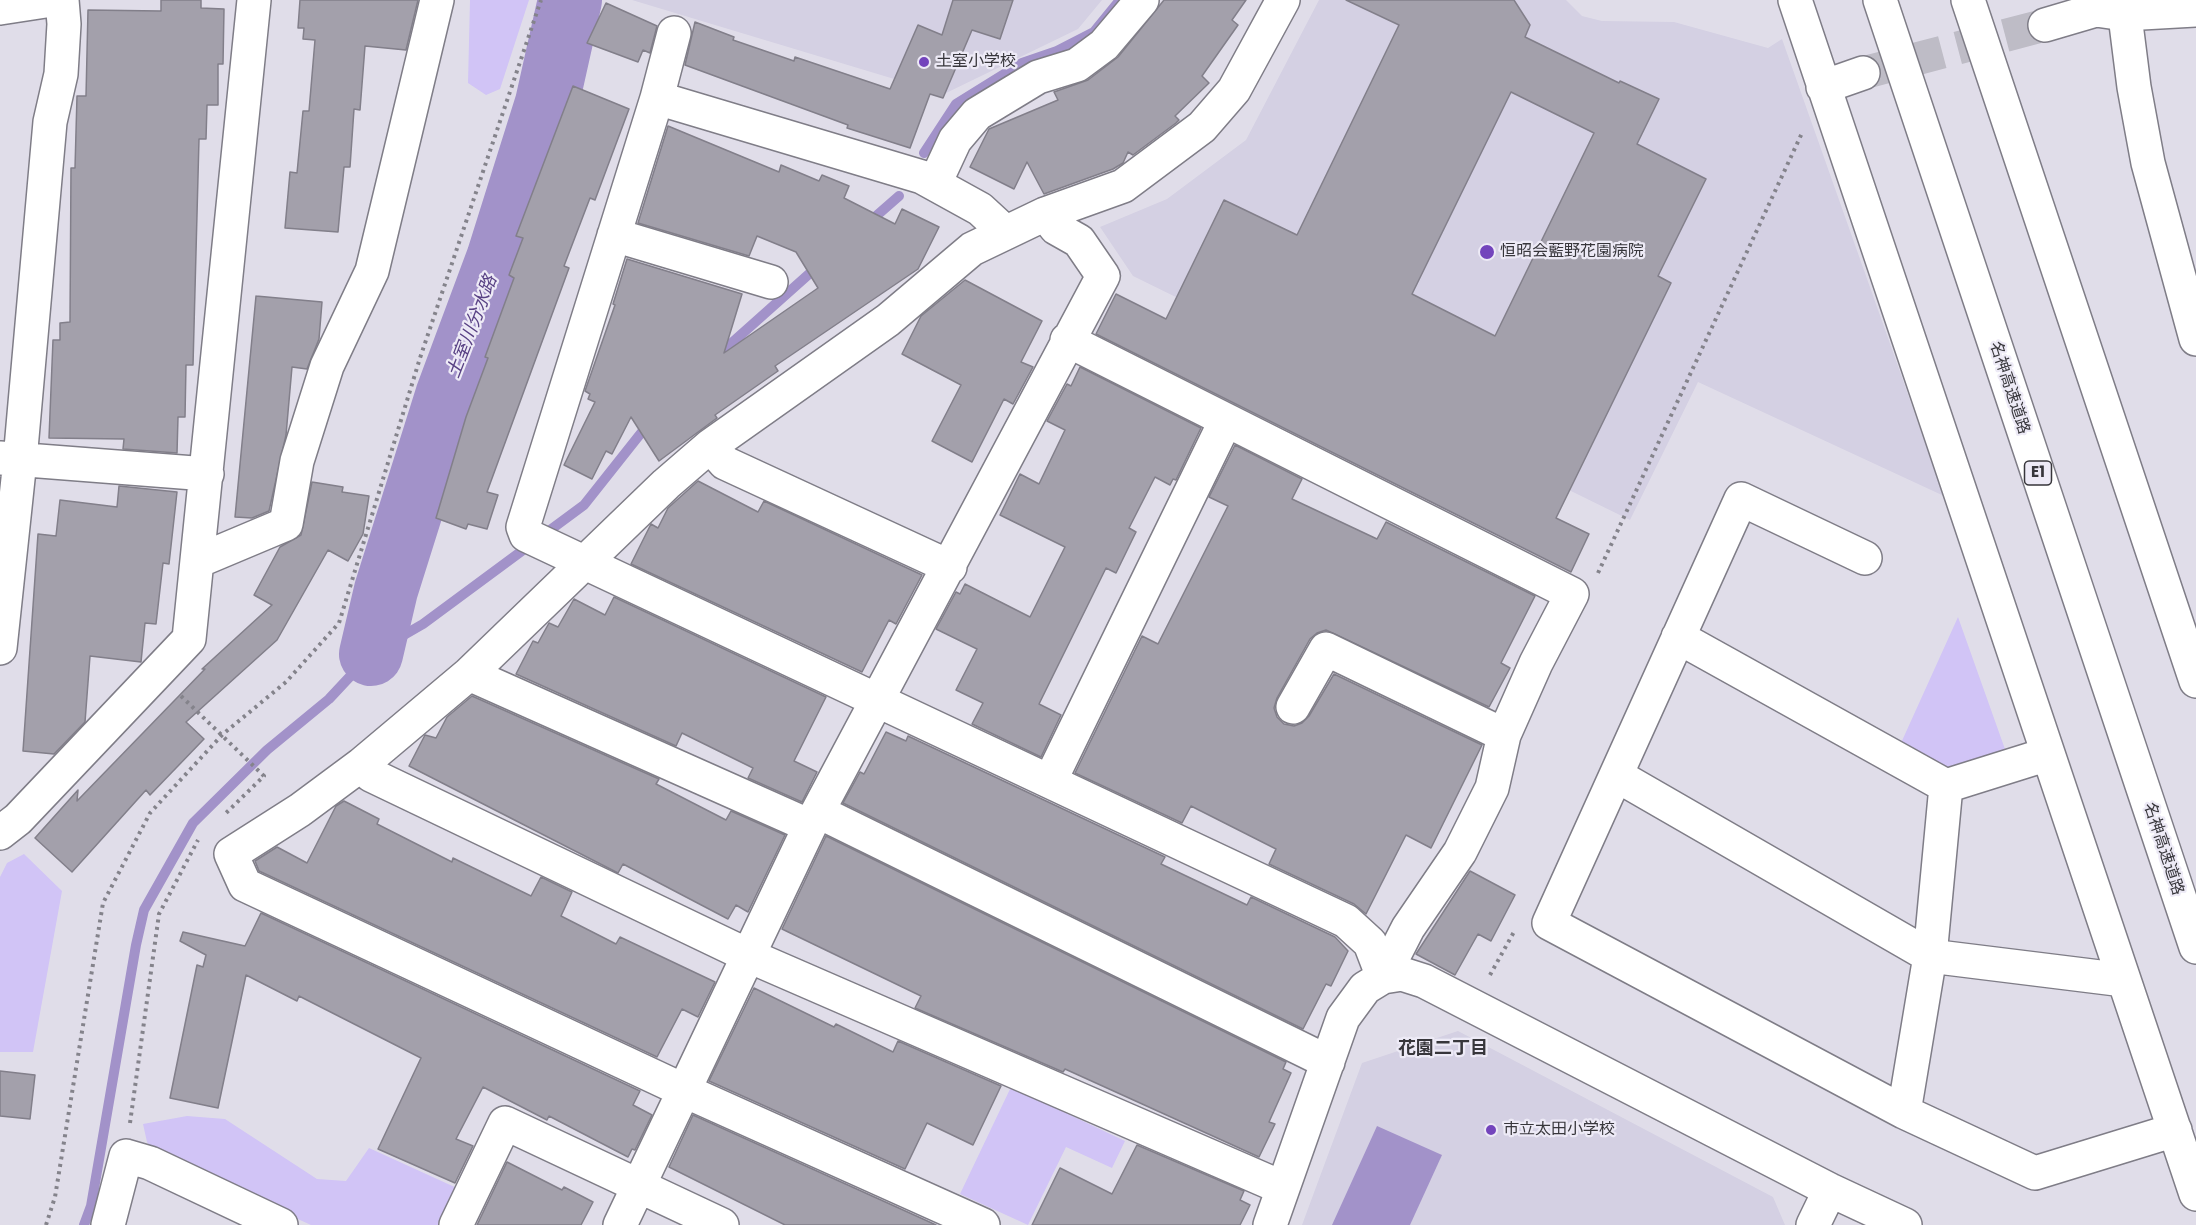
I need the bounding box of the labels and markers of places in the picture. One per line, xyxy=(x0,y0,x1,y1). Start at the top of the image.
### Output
place label: 土室小学校 xyxy=(936,52,1016,72)
marker: 土室小学校 xyxy=(917,55,931,69)
place label: 恒昭会藍野花園病院 xyxy=(1500,242,1644,262)
marker: 恒昭会藍野花園病院 xyxy=(1478,243,1496,261)
place label: 市立太田小学校 xyxy=(1503,1120,1615,1140)
marker: 市立太田小学校 xyxy=(1484,1123,1498,1137)

